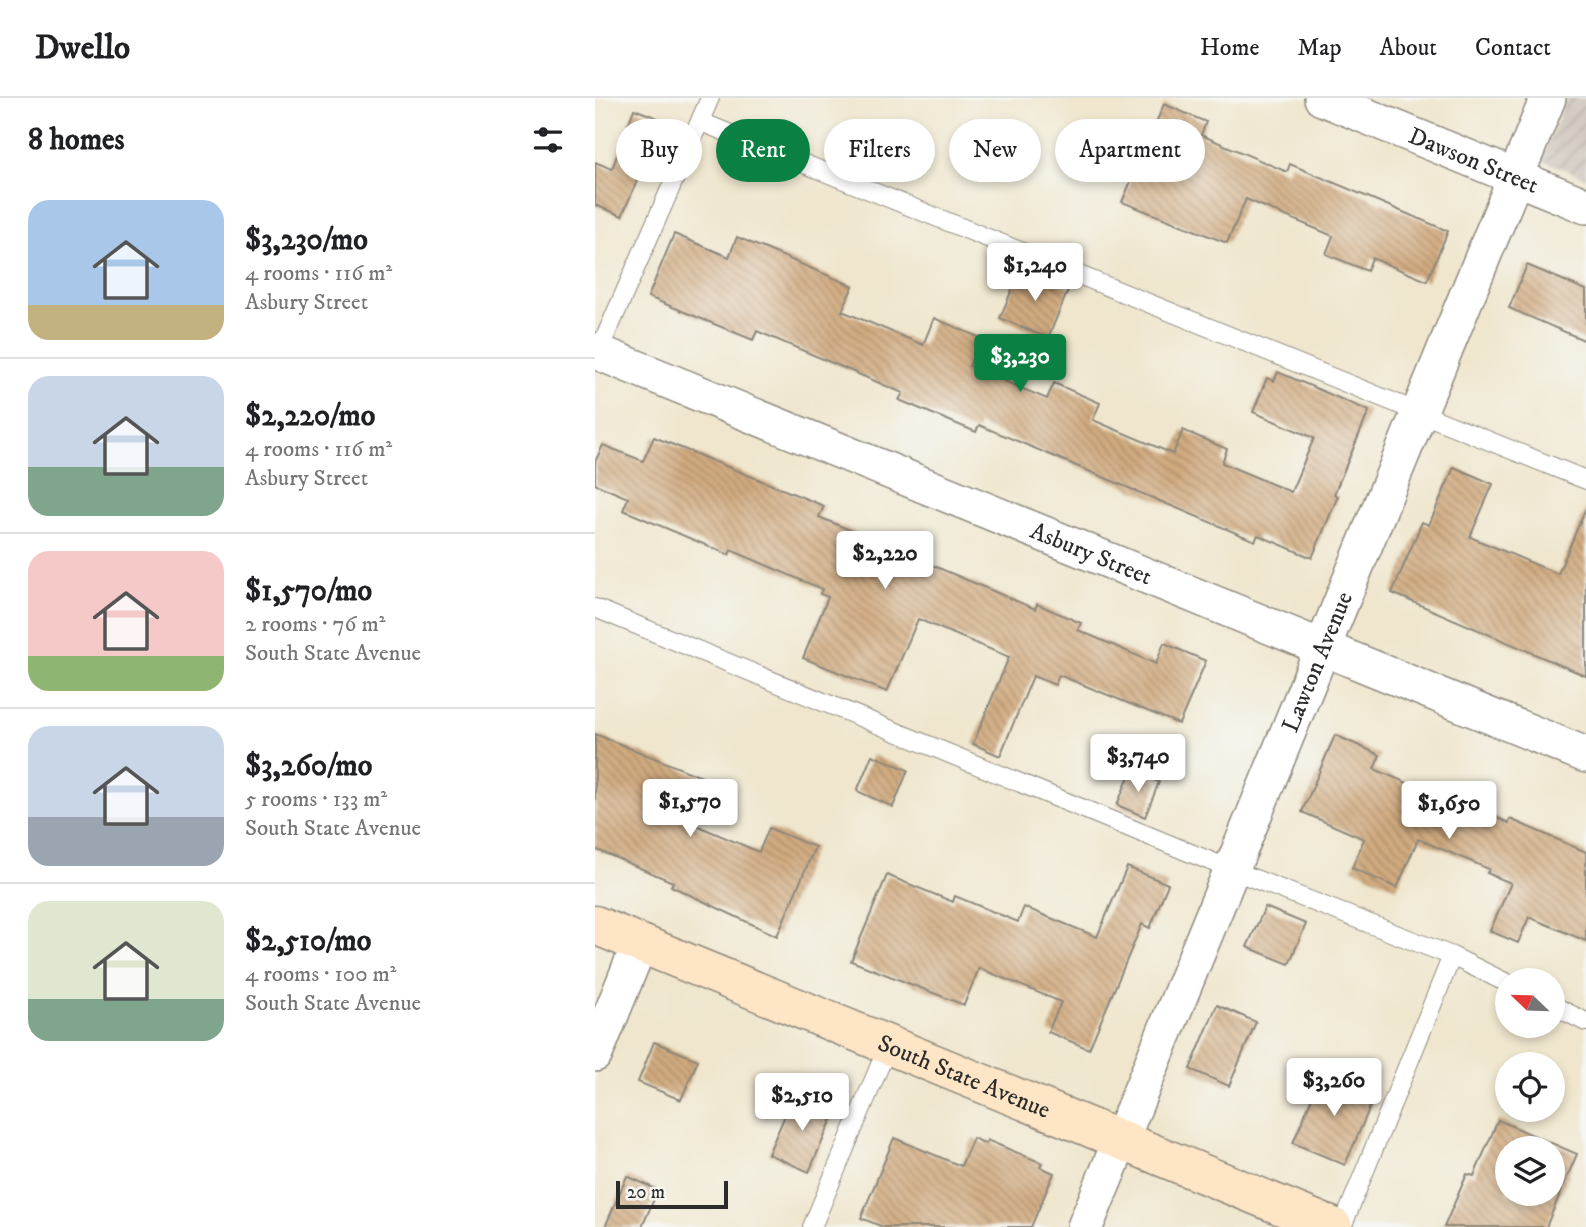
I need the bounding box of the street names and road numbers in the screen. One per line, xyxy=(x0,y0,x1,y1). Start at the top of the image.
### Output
street label: Dawson Street xyxy=(1404,121,1543,201)
street label: Asbury Street xyxy=(1026,516,1156,593)
street label: Lawton Avenue xyxy=(1276,587,1360,737)
street label: South State Avenue xyxy=(873,1028,1055,1126)

